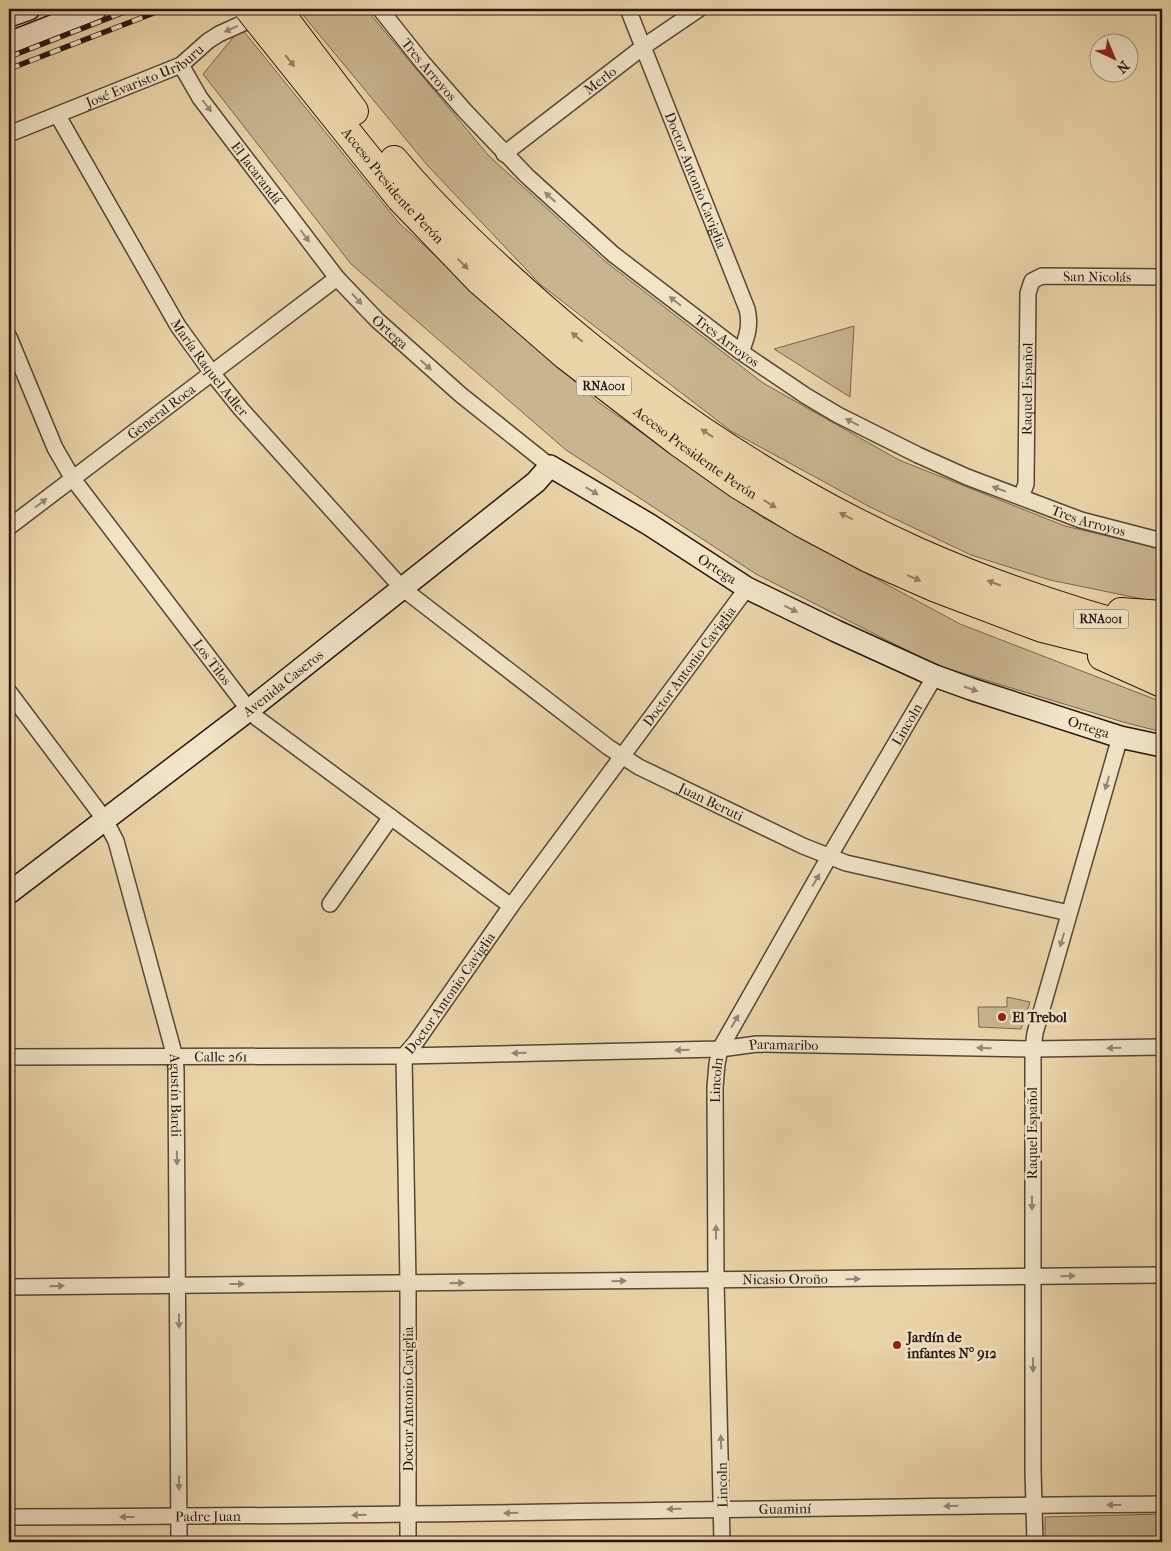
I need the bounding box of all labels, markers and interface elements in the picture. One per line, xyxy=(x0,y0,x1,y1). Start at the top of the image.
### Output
one-way arrow xyxy=(224,25,238,33)
north arrow xyxy=(1088,32,1138,82)
street label: Tres Arroyos xyxy=(398,35,460,105)
street label: José Evaristo Uriburu xyxy=(82,41,207,112)
one-way arrow xyxy=(285,54,296,67)
text: N xyxy=(1113,57,1132,77)
street label: Merlo xyxy=(581,63,620,98)
one-way arrow xyxy=(201,99,212,112)
street label: Doctor Antonio Caviglia xyxy=(661,110,730,251)
street label: Acceso Presidente Perón xyxy=(337,123,447,247)
street label: El Jacarandá xyxy=(227,138,286,208)
one-way arrow xyxy=(545,191,557,203)
one-way arrow xyxy=(300,229,310,243)
one-way arrow xyxy=(457,258,469,270)
street label: San Nicolás xyxy=(1063,268,1131,286)
one-way arrow xyxy=(351,293,363,305)
one-way arrow xyxy=(668,296,682,306)
street label: Ortega xyxy=(368,311,412,353)
street label: Tres Arroyos xyxy=(691,311,762,371)
street label: María Raquel Adler xyxy=(167,316,252,420)
one-way arrow xyxy=(570,331,583,342)
street label: Raquel Español xyxy=(1019,342,1036,435)
one-way arrow xyxy=(420,359,432,371)
road number: RNA001 xyxy=(576,376,632,396)
street label: General Roca xyxy=(124,380,199,443)
street label: Acceso Presidente Perón xyxy=(629,402,760,503)
one-way arrow xyxy=(844,418,859,426)
one-way arrow xyxy=(700,428,714,438)
one-way arrow xyxy=(992,485,1007,492)
one-way arrow xyxy=(586,486,599,495)
one-way arrow xyxy=(34,498,48,508)
one-way arrow xyxy=(764,499,777,508)
street label: Tres Arroyos xyxy=(1049,502,1127,540)
one-way arrow xyxy=(839,512,854,520)
street label: Ortega xyxy=(694,550,740,588)
one-way arrow xyxy=(907,575,921,583)
one-way arrow xyxy=(987,579,1002,586)
street label: Doctor Antonio Caviglia xyxy=(639,603,740,730)
one-way arrow xyxy=(784,605,798,613)
road number: RNA001 xyxy=(1074,610,1128,628)
street label: Los Tilos xyxy=(189,636,235,689)
street label: Avenida Caseros xyxy=(239,646,327,721)
one-way arrow xyxy=(964,686,979,693)
street label: Lincoln xyxy=(888,701,926,749)
street label: Ortega xyxy=(1066,713,1112,742)
one-way arrow xyxy=(1102,776,1110,791)
street label: Juan Beruti xyxy=(675,779,746,825)
one-way arrow xyxy=(812,872,820,887)
street label: Doctor Antonio Caviglia xyxy=(401,929,499,1058)
one-way arrow xyxy=(1057,932,1065,947)
place label: El Trebol xyxy=(1012,1009,1067,1026)
marker: El Trebol xyxy=(996,1011,1008,1023)
one-way arrow xyxy=(731,1014,740,1027)
street label: Paramaribo xyxy=(748,1036,819,1054)
one-way arrow xyxy=(976,1044,992,1052)
one-way arrow xyxy=(1105,1044,1121,1052)
one-way arrow xyxy=(673,1046,689,1054)
street label: Calle 261 xyxy=(194,1048,248,1066)
one-way arrow xyxy=(511,1050,527,1058)
street label: Agustín Bardi xyxy=(166,1052,184,1137)
street label: Lincoln xyxy=(707,1056,727,1103)
street label: Raquel Español xyxy=(1024,1087,1041,1179)
one-way arrow xyxy=(173,1150,181,1166)
one-way arrow xyxy=(1028,1195,1036,1211)
one-way arrow xyxy=(712,1223,720,1239)
street label: Nicasio Oroño xyxy=(742,1270,828,1288)
one-way arrow xyxy=(1060,1272,1076,1280)
one-way arrow xyxy=(845,1275,861,1283)
one-way arrow xyxy=(612,1277,628,1285)
one-way arrow xyxy=(449,1279,465,1287)
one-way arrow xyxy=(230,1280,246,1288)
one-way arrow xyxy=(50,1282,66,1290)
one-way arrow xyxy=(175,1313,183,1329)
street label: Doctor Antonio Caviglia xyxy=(400,1326,417,1472)
place label: Jardín de infantes N° 912 xyxy=(905,1329,997,1362)
marker: Jardín de infantes N° 912 xyxy=(891,1339,903,1351)
one-way arrow xyxy=(1029,1358,1037,1374)
one-way arrow xyxy=(716,1434,724,1450)
street label: Lincoln xyxy=(714,1462,731,1508)
one-way arrow xyxy=(175,1475,183,1491)
street label: Guaminí xyxy=(759,1500,812,1518)
one-way arrow xyxy=(1105,1501,1121,1509)
one-way arrow xyxy=(943,1502,959,1510)
one-way arrow xyxy=(666,1506,682,1514)
street label: Padre Juan xyxy=(175,1508,241,1525)
one-way arrow xyxy=(503,1509,519,1517)
one-way arrow xyxy=(351,1511,367,1519)
one-way arrow xyxy=(119,1513,135,1521)

